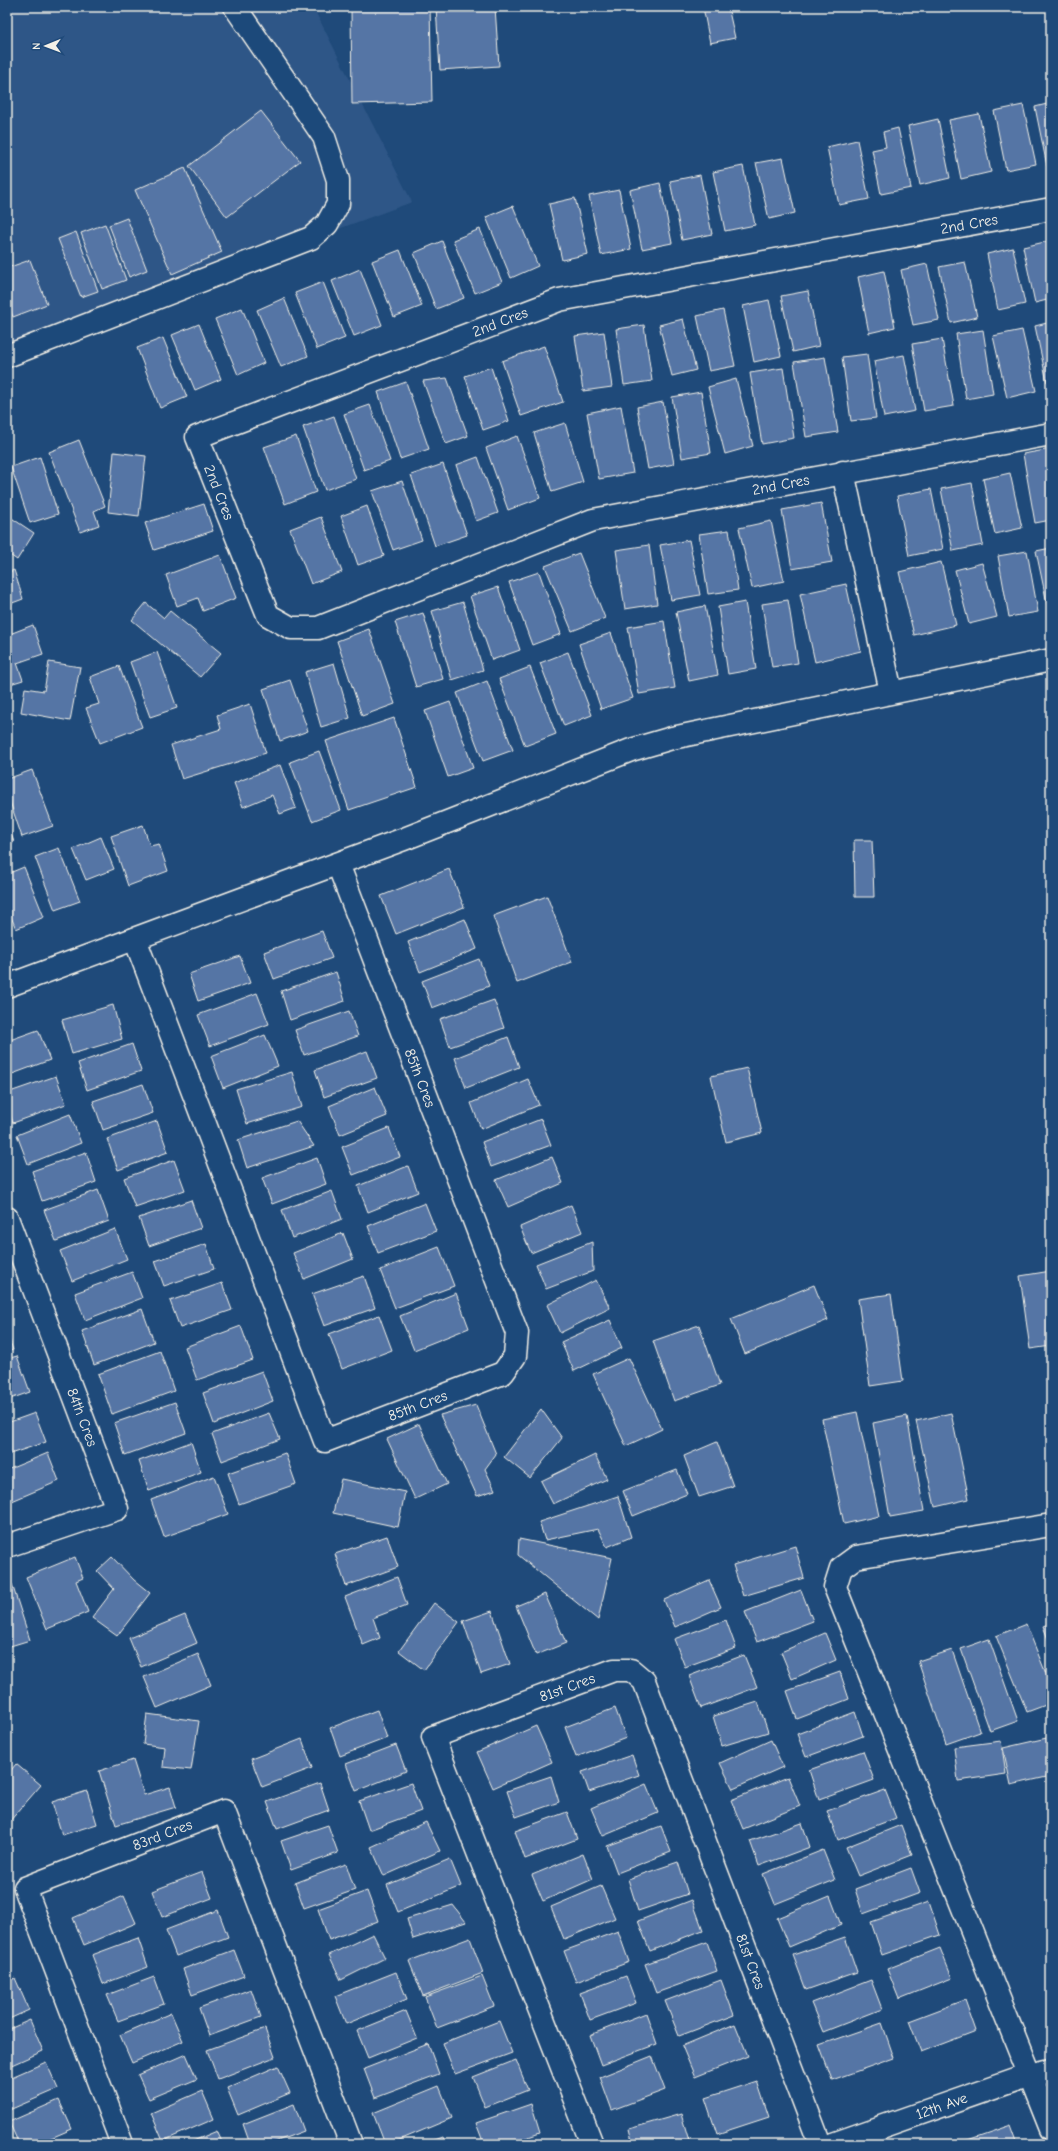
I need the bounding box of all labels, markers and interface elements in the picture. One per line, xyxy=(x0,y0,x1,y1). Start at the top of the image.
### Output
north arrow xyxy=(26,26,66,66)
text: N xyxy=(30,42,43,50)
street label: 2nd Cres xyxy=(939,210,999,238)
street label: 2nd Cres xyxy=(470,303,530,341)
street label: 2nd Cres xyxy=(200,462,238,523)
street label: 2nd Cres xyxy=(751,471,811,499)
street label: 85th Cres xyxy=(401,1046,439,1110)
street label: 84th Cres xyxy=(63,1386,102,1449)
street label: 85th Cres xyxy=(386,1386,450,1425)
street label: 81st Cres xyxy=(537,1669,597,1706)
street label: 83rd Cres xyxy=(130,1815,195,1855)
street label: 81st Cres xyxy=(732,1931,769,1992)
street label: 12th Ave xyxy=(913,2089,970,2123)

